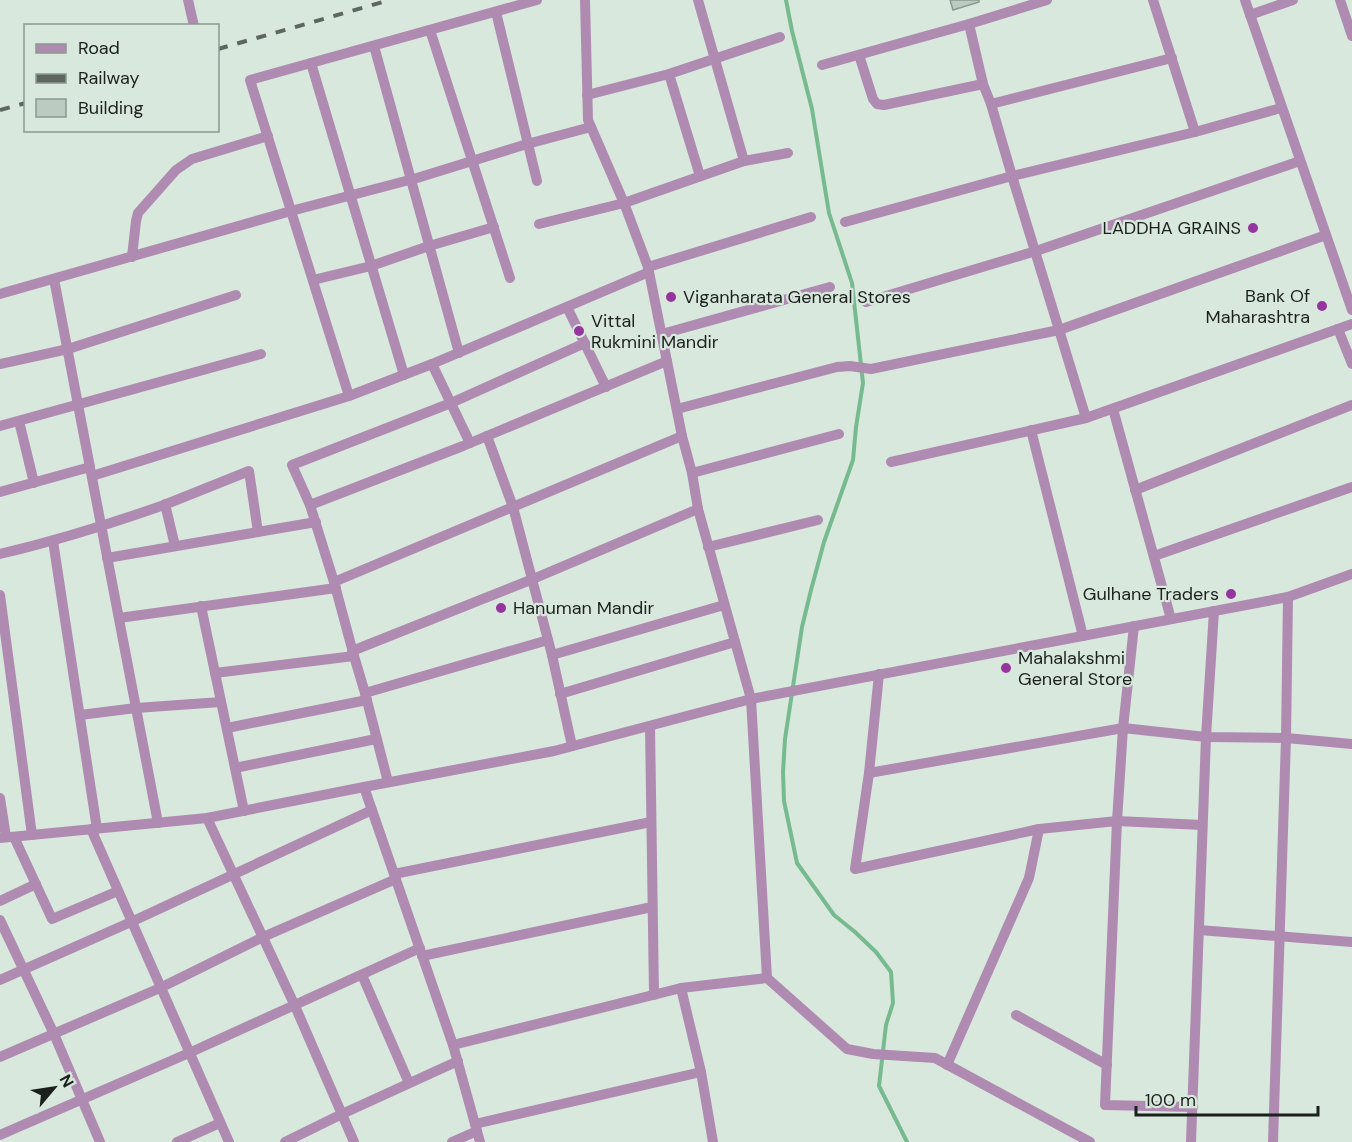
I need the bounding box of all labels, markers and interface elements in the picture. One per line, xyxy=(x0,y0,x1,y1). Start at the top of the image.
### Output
legend xyxy=(24,24,219,132)
text: Road xyxy=(78,36,120,60)
text: Railway xyxy=(78,66,140,90)
text: Building xyxy=(78,96,143,120)
place label: LADDHA GRAINS xyxy=(1102,216,1241,240)
marker: LADDHA GRAINS xyxy=(1246,221,1260,235)
place label: Bank Of Maharashtra xyxy=(1206,284,1310,329)
place label: Viganharata General Stores xyxy=(683,285,911,309)
marker: Viganharata General Stores xyxy=(664,290,678,304)
marker: Bank Of Maharashtra xyxy=(1315,299,1329,313)
place label: Vittal Rukmini Mandir xyxy=(591,309,719,354)
marker: Vittal Rukmini Mandir xyxy=(572,324,586,338)
place label: Gulhane Traders xyxy=(1083,582,1219,606)
marker: Gulhane Traders xyxy=(1224,587,1238,601)
place label: Hanuman Mandir xyxy=(513,596,655,620)
marker: Hanuman Mandir xyxy=(494,601,508,615)
place label: Mahalakshmi General Store xyxy=(1018,646,1132,691)
marker: Mahalakshmi General Store xyxy=(999,661,1013,675)
north arrow xyxy=(24,1058,84,1118)
text: N xyxy=(55,1071,79,1091)
scale bar xyxy=(1136,1079,1318,1117)
text: 100 m xyxy=(1145,1088,1196,1112)

